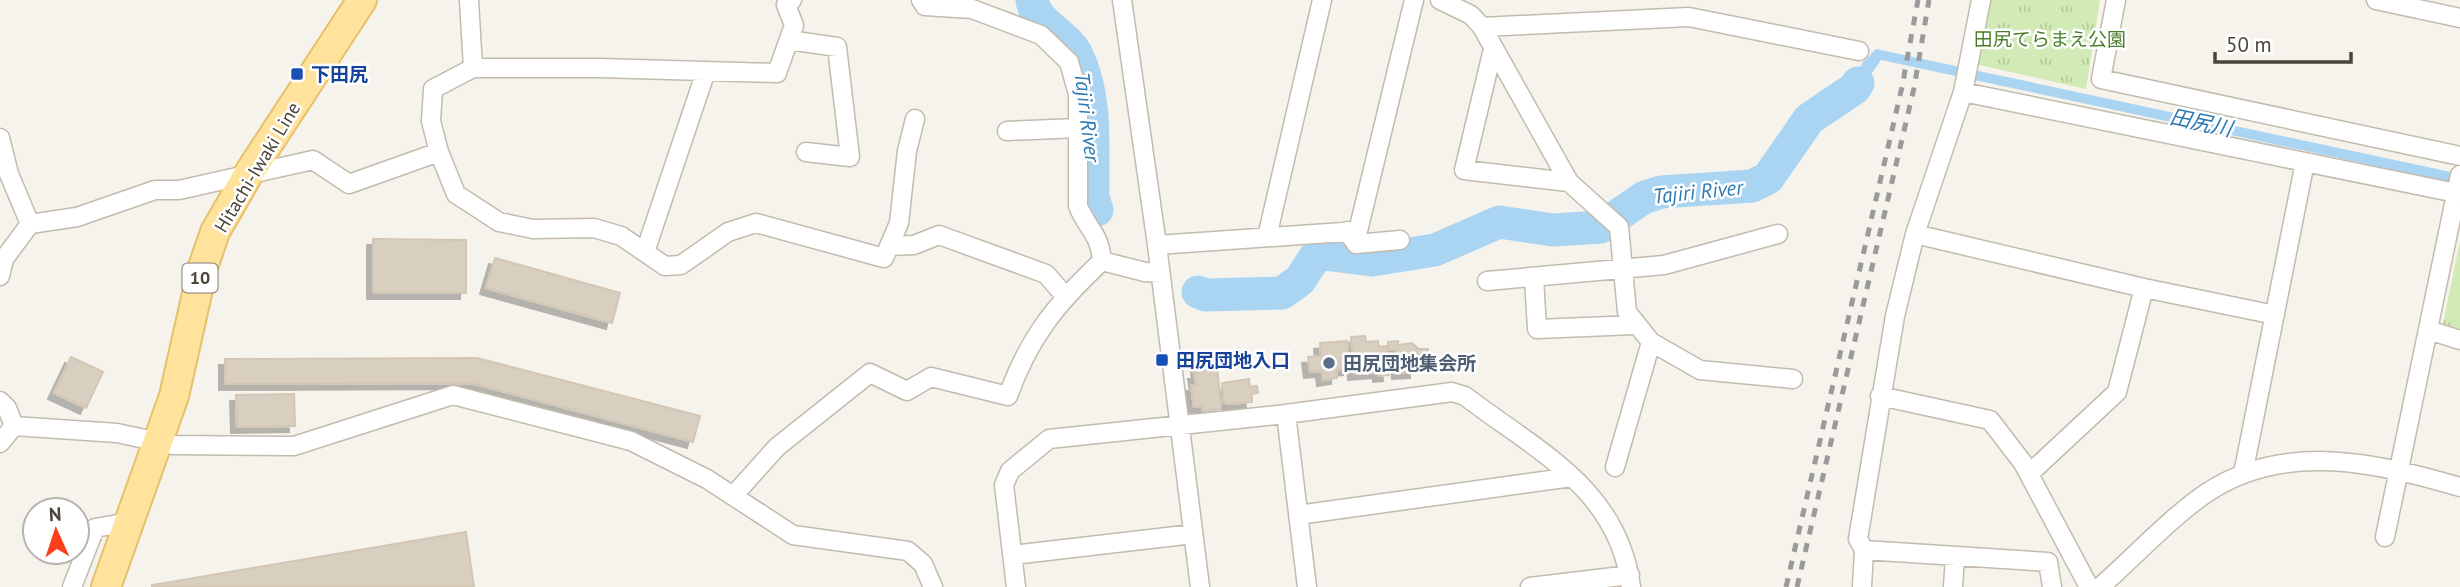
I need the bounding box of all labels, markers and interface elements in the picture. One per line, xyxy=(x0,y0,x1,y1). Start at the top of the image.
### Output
scale bar xyxy=(2215,21,2352,65)
park label: 田尻てらまえ公園 xyxy=(1974,27,2126,51)
text: 50 m xyxy=(2226,31,2272,58)
place label: 下田尻 xyxy=(311,62,368,86)
marker: 下田尻 xyxy=(289,66,305,82)
water label: Tajiri River xyxy=(1069,70,1107,166)
street label: Hitachi-Iwaki Line xyxy=(209,97,305,237)
water label: 田尻川 xyxy=(2167,103,2237,143)
water label: Tajiri River xyxy=(1652,173,1746,210)
road number: 10 xyxy=(182,264,218,292)
place label: 田尻団地入口 xyxy=(1176,348,1290,372)
place label: 田尻団地集会所 xyxy=(1343,351,1476,375)
marker: 田尻団地入口 xyxy=(1154,352,1170,368)
marker: 田尻団地集会所 xyxy=(1321,355,1337,371)
north arrow xyxy=(21,496,91,566)
text: N xyxy=(48,502,62,526)

